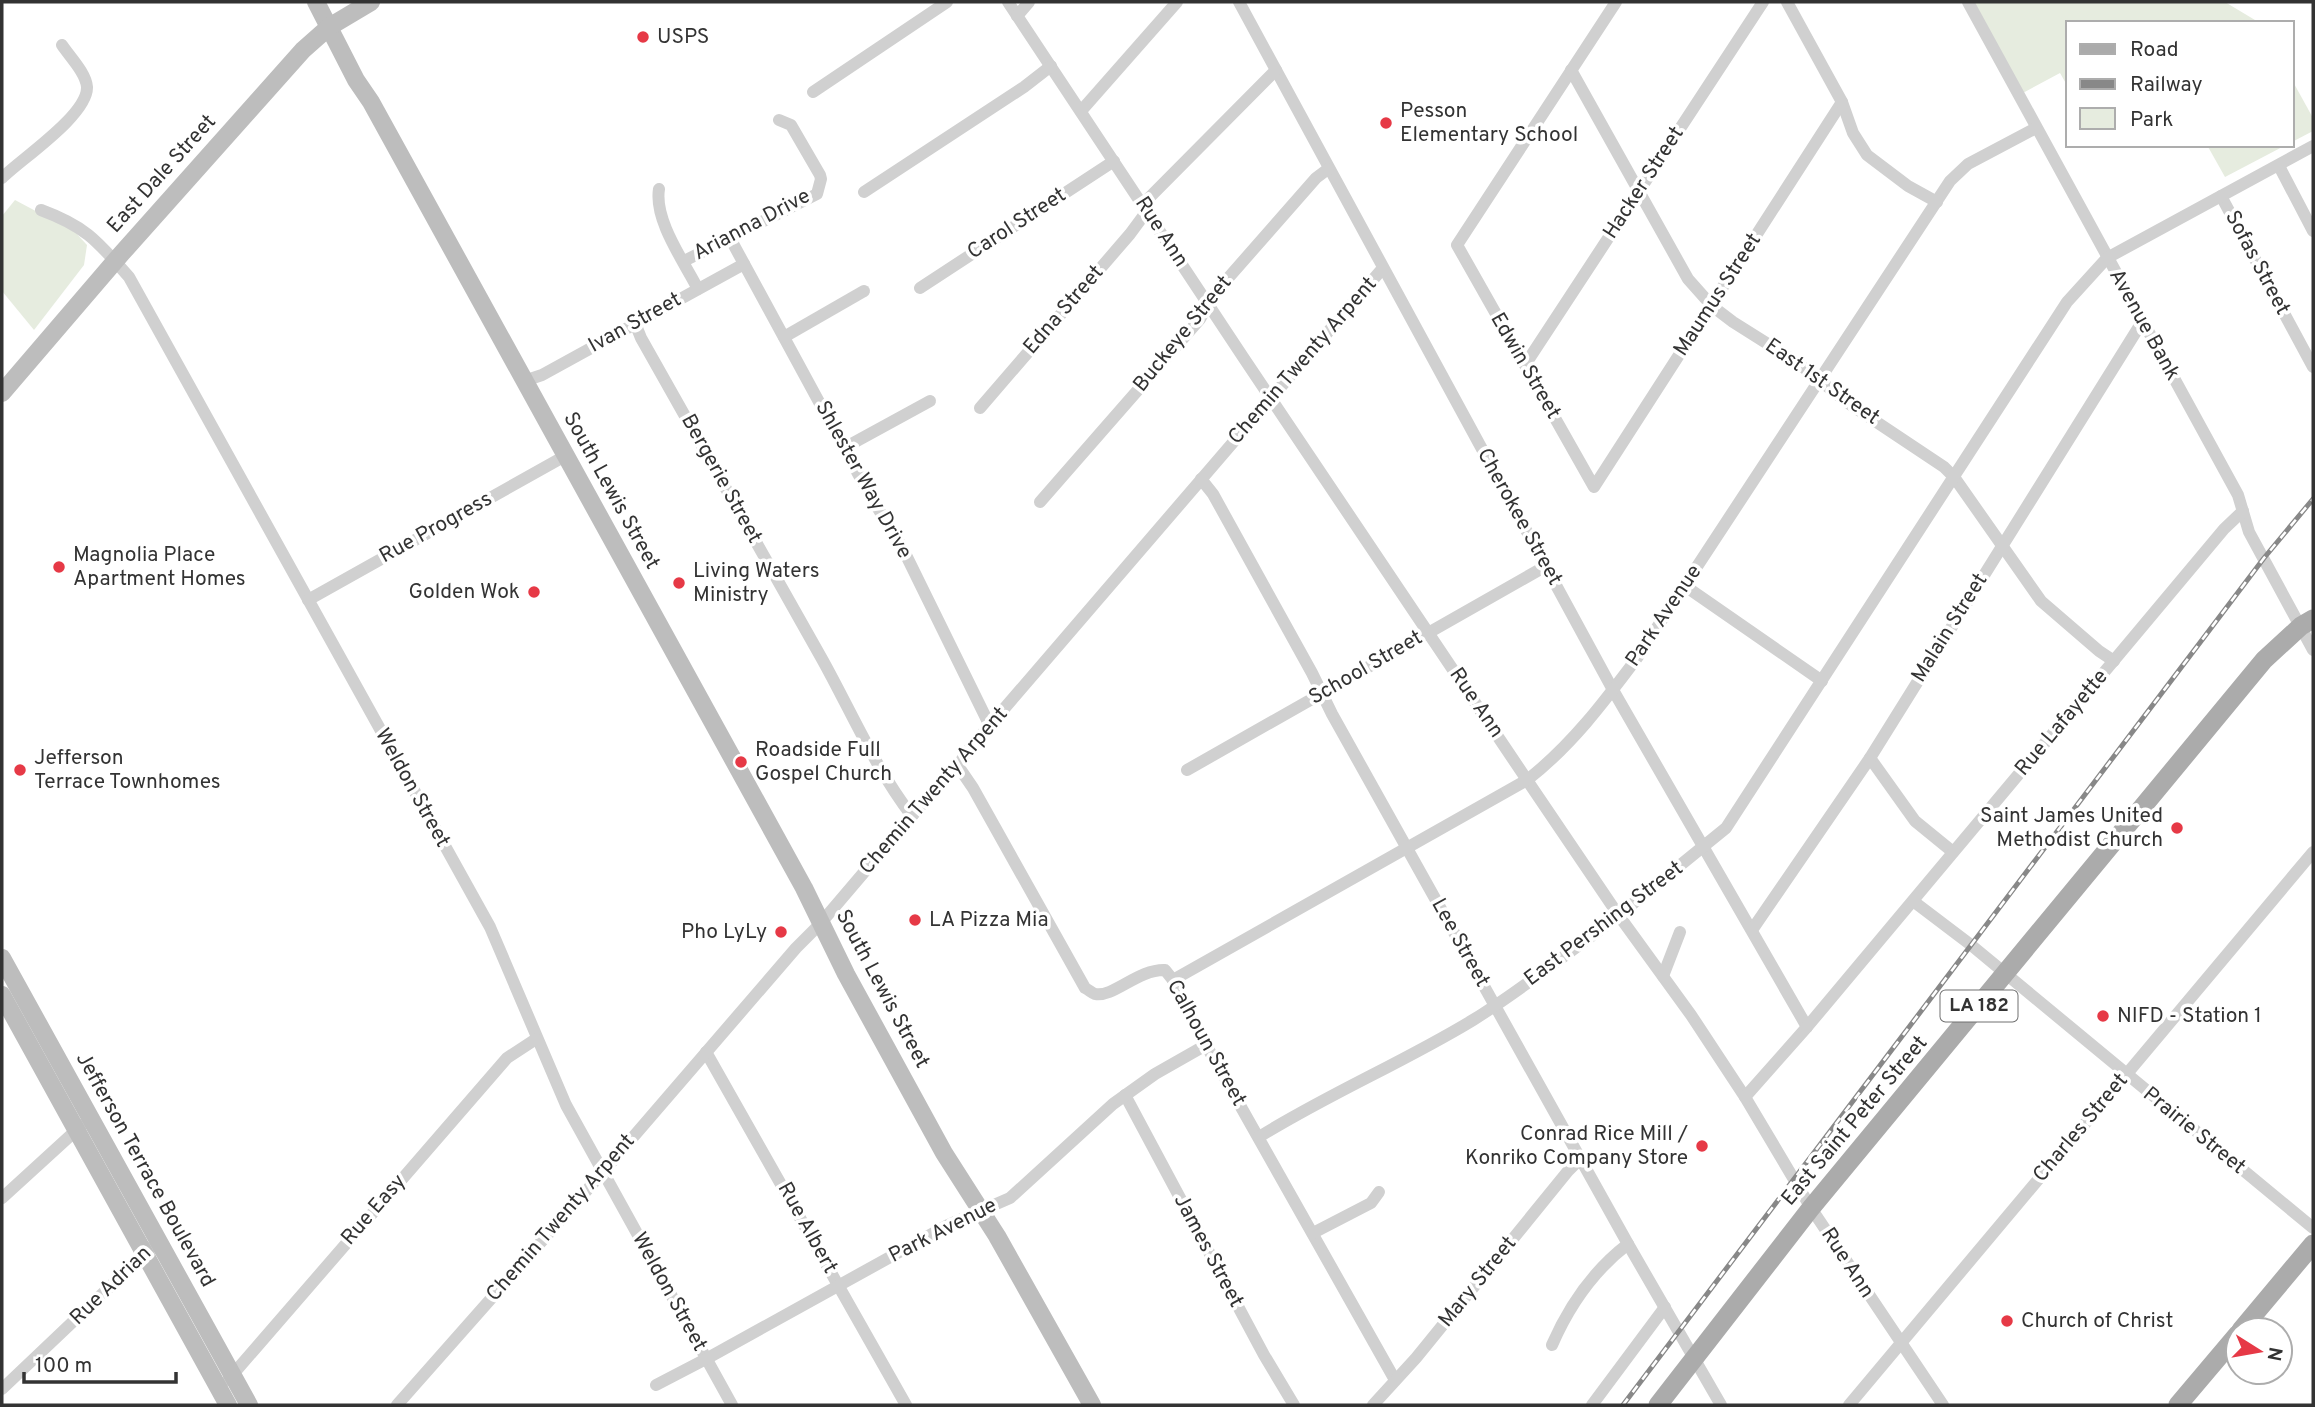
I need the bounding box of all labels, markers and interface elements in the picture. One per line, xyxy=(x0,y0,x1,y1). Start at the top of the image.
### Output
legend xyxy=(2066,21,2294,147)
place label: USPS xyxy=(657,24,709,51)
marker: USPS xyxy=(635,29,651,45)
text: Road xyxy=(2130,37,2179,64)
text: Railway xyxy=(2130,72,2203,99)
place label: Pesson Elementary School xyxy=(1400,98,1578,149)
text: Park xyxy=(2130,107,2173,134)
street label: East Dale Street xyxy=(102,109,222,239)
marker: Pesson Elementary School xyxy=(1378,115,1394,131)
street label: Hacker Street xyxy=(1598,122,1690,244)
street label: Carol Street xyxy=(962,182,1072,266)
street label: Arianna Drive xyxy=(689,183,815,267)
street label: Rue Ann xyxy=(1128,192,1194,272)
street label: Sofas Street xyxy=(2218,206,2296,320)
street label: Maumus Street xyxy=(1668,228,1768,362)
street label: Edna Street xyxy=(1018,260,1110,360)
street label: Avenue Bank xyxy=(2102,264,2186,386)
street label: Buckeye Street xyxy=(1128,270,1238,398)
street label: Chemin Twenty Arpent xyxy=(1223,271,1383,451)
street label: Ivan Street xyxy=(584,286,686,360)
street label: Edwin Street xyxy=(1484,308,1566,424)
street label: East 1st Street xyxy=(1759,333,1885,431)
street label: Shlester Way Drive xyxy=(808,396,918,564)
street label: South Lewis Street xyxy=(557,408,665,574)
street label: Bergerie Street xyxy=(674,410,768,548)
street label: Cherokee Street xyxy=(1470,444,1568,590)
street label: Rue Progress xyxy=(375,486,497,570)
place label: Magnolia Place Apartment Homes xyxy=(73,542,246,593)
place label: Living Waters Ministry xyxy=(693,558,820,609)
marker: Magnolia Place Apartment Homes xyxy=(51,559,67,575)
street label: Park Avenue xyxy=(1620,560,1708,672)
street label: Malain Street xyxy=(1906,568,1994,688)
marker: Living Waters Ministry xyxy=(671,575,687,591)
place label: Golden Wok xyxy=(409,579,520,606)
marker: Golden Wok xyxy=(526,584,542,600)
street label: School Street xyxy=(1304,625,1428,711)
street label: Rue Ann xyxy=(1443,663,1509,743)
street label: Rue Lafayette xyxy=(2010,664,2114,782)
street label: Chemin Twenty Arpent xyxy=(854,701,1014,881)
street label: Weldon Street xyxy=(368,724,456,852)
place label: Roadside Full Gospel Church xyxy=(755,737,892,788)
place label: Jefferson Terrace Townhomes xyxy=(34,745,221,796)
marker: Roadside Full Gospel Church xyxy=(733,754,749,770)
marker: Jefferson Terrace Townhomes xyxy=(12,762,28,778)
place label: Saint James United Methodist Church xyxy=(1980,803,2163,854)
marker: Saint James United Methodist Church xyxy=(2169,820,2185,836)
street label: East Pershing Street xyxy=(1519,855,1689,993)
street label: Lee Street xyxy=(1425,894,1495,992)
street label: South Lewis Street xyxy=(829,905,935,1073)
place label: LA Pizza Mia xyxy=(929,907,1049,934)
marker: LA Pizza Mia xyxy=(907,912,923,928)
place label: Pho LyLy xyxy=(681,919,767,946)
marker: Pho LyLy xyxy=(773,924,789,940)
street label: Calhoun Street xyxy=(1160,975,1252,1111)
road number: LA 182 xyxy=(1940,990,2018,1022)
place label: NIFD - Station 1 xyxy=(2117,1003,2262,1030)
marker: NIFD - Station 1 xyxy=(2095,1008,2111,1024)
street label: East Saint Peter Street xyxy=(1776,1030,1934,1212)
street label: Jefferson Terrace Boulevard xyxy=(69,1048,221,1292)
street label: Charles Street xyxy=(2028,1068,2134,1188)
street label: Prairie Street xyxy=(2137,1081,2251,1181)
place label: Conrad Rice Mill / Konriko Company Store xyxy=(1465,1121,1688,1172)
street label: Chemin Twenty Arpent xyxy=(481,1128,641,1308)
marker: Conrad Rice Mill / Konriko Company Store xyxy=(1694,1138,1710,1154)
street label: Rue Easy xyxy=(336,1169,412,1251)
street label: Rue Albert xyxy=(771,1177,843,1279)
street label: James Street xyxy=(1167,1190,1249,1312)
street label: Park Avenue xyxy=(884,1192,1002,1270)
street label: Rue Ann xyxy=(1814,1223,1880,1303)
street label: Weldon Street xyxy=(625,1228,713,1356)
street label: Mary Street xyxy=(1433,1231,1523,1333)
street label: Rue Adrian xyxy=(65,1240,157,1332)
place label: Church of Christ xyxy=(2021,1308,2173,1335)
marker: Church of Christ xyxy=(1999,1313,2015,1329)
north arrow xyxy=(2224,1316,2294,1386)
scale bar xyxy=(24,1340,177,1384)
text: N xyxy=(2261,1345,2287,1363)
text: 100 m xyxy=(35,1353,92,1380)

